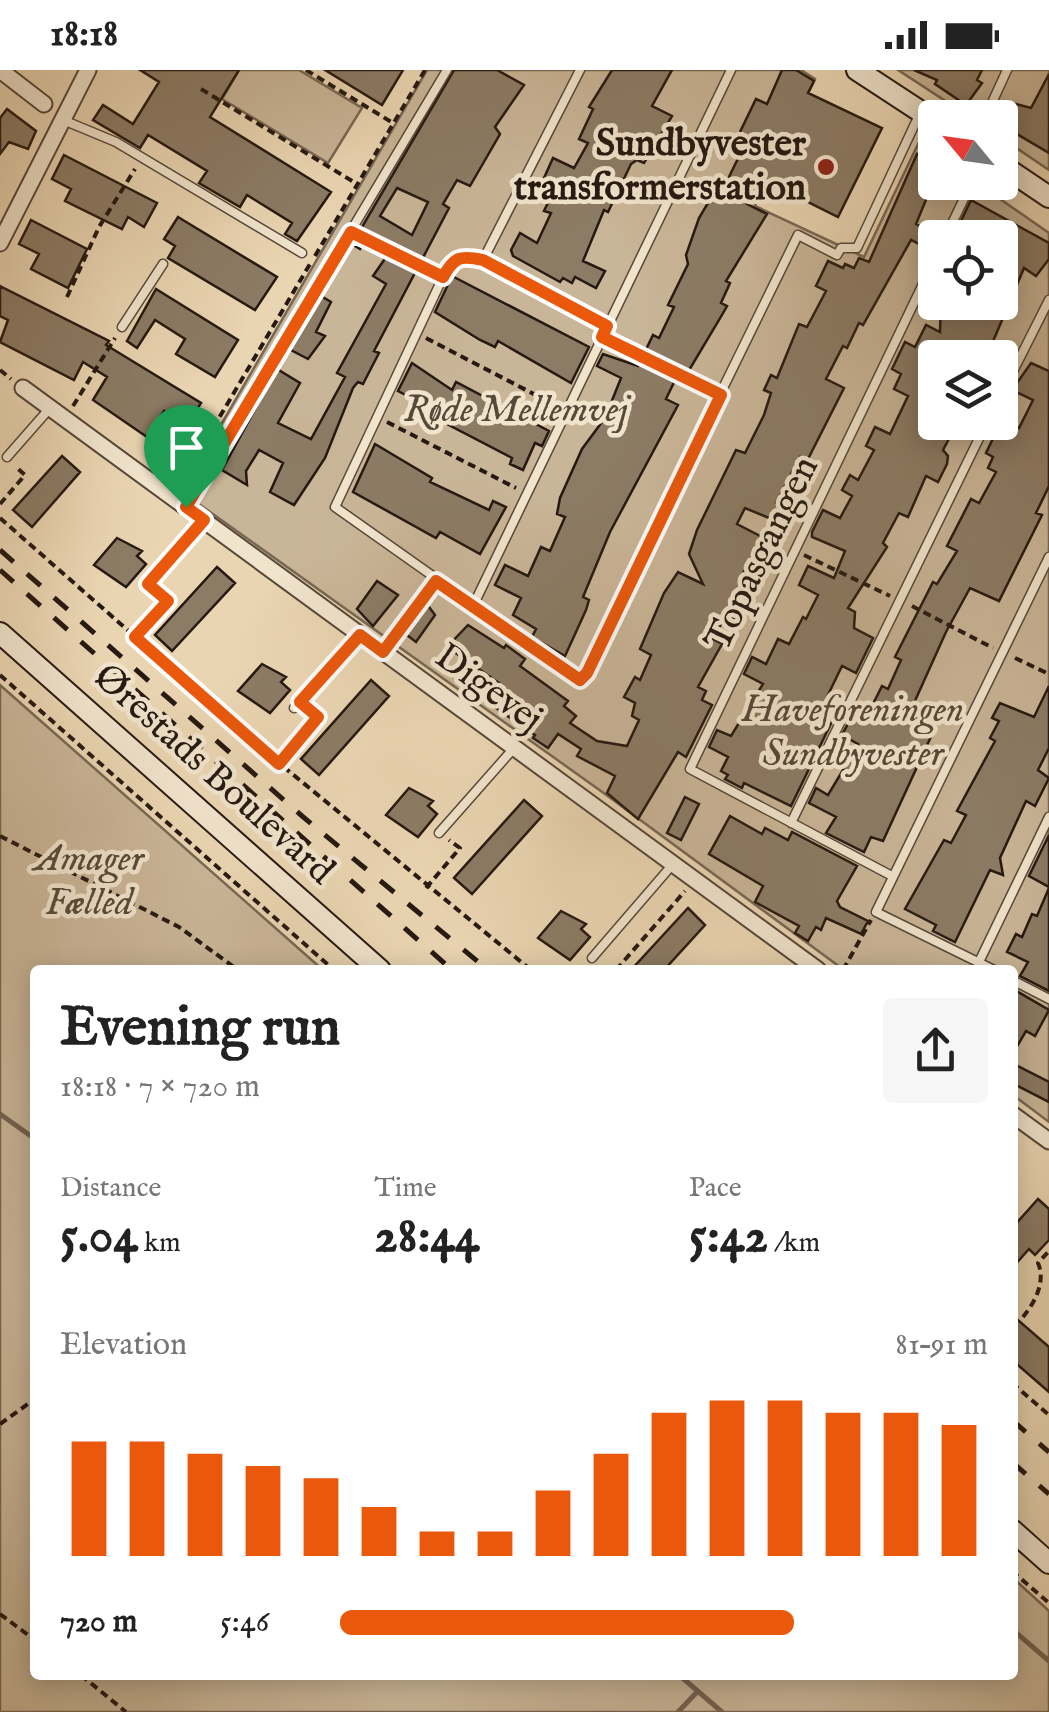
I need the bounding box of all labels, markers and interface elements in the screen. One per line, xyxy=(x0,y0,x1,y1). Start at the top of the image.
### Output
text: 18:18 xyxy=(50,11,118,59)
north arrow xyxy=(918,100,1018,200)
map controls xyxy=(918,100,1018,440)
place label: Sundbyvester transformerstation xyxy=(514,121,807,213)
marker: Sundbyvester transformerstation xyxy=(815,156,837,178)
button: locate xyxy=(918,220,1018,320)
button: layers xyxy=(918,340,1018,440)
park label: Røde Mellemvej xyxy=(404,387,631,435)
pin xyxy=(144,405,229,508)
icon: arrive xyxy=(159,420,214,475)
street label: Topasgangen xyxy=(695,449,831,659)
street label: Digevej xyxy=(425,634,551,744)
street label: Ørestads Boulevard xyxy=(83,654,344,896)
park label: Haveforeningen Sundbyvester xyxy=(741,687,964,779)
park label: Amager Fælled xyxy=(30,836,146,928)
text: Evening run xyxy=(60,994,340,1064)
button: share xyxy=(883,998,988,1103)
text: 18:18 · 7 × 720 m xyxy=(60,1067,260,1108)
text: Distance xyxy=(60,1171,161,1206)
text: Time xyxy=(374,1171,437,1206)
text: Pace xyxy=(689,1171,742,1206)
text: 5.04 xyxy=(60,1206,138,1269)
text: 28:44 xyxy=(374,1206,480,1269)
text: 5:42 xyxy=(689,1206,768,1269)
text: km xyxy=(138,1226,181,1261)
text: /km xyxy=(768,1226,820,1261)
text: Elevation xyxy=(60,1325,187,1366)
text: 81–91 m xyxy=(895,1325,988,1366)
text: 720 m xyxy=(60,1602,137,1643)
text: 5:46 xyxy=(220,1602,269,1643)

